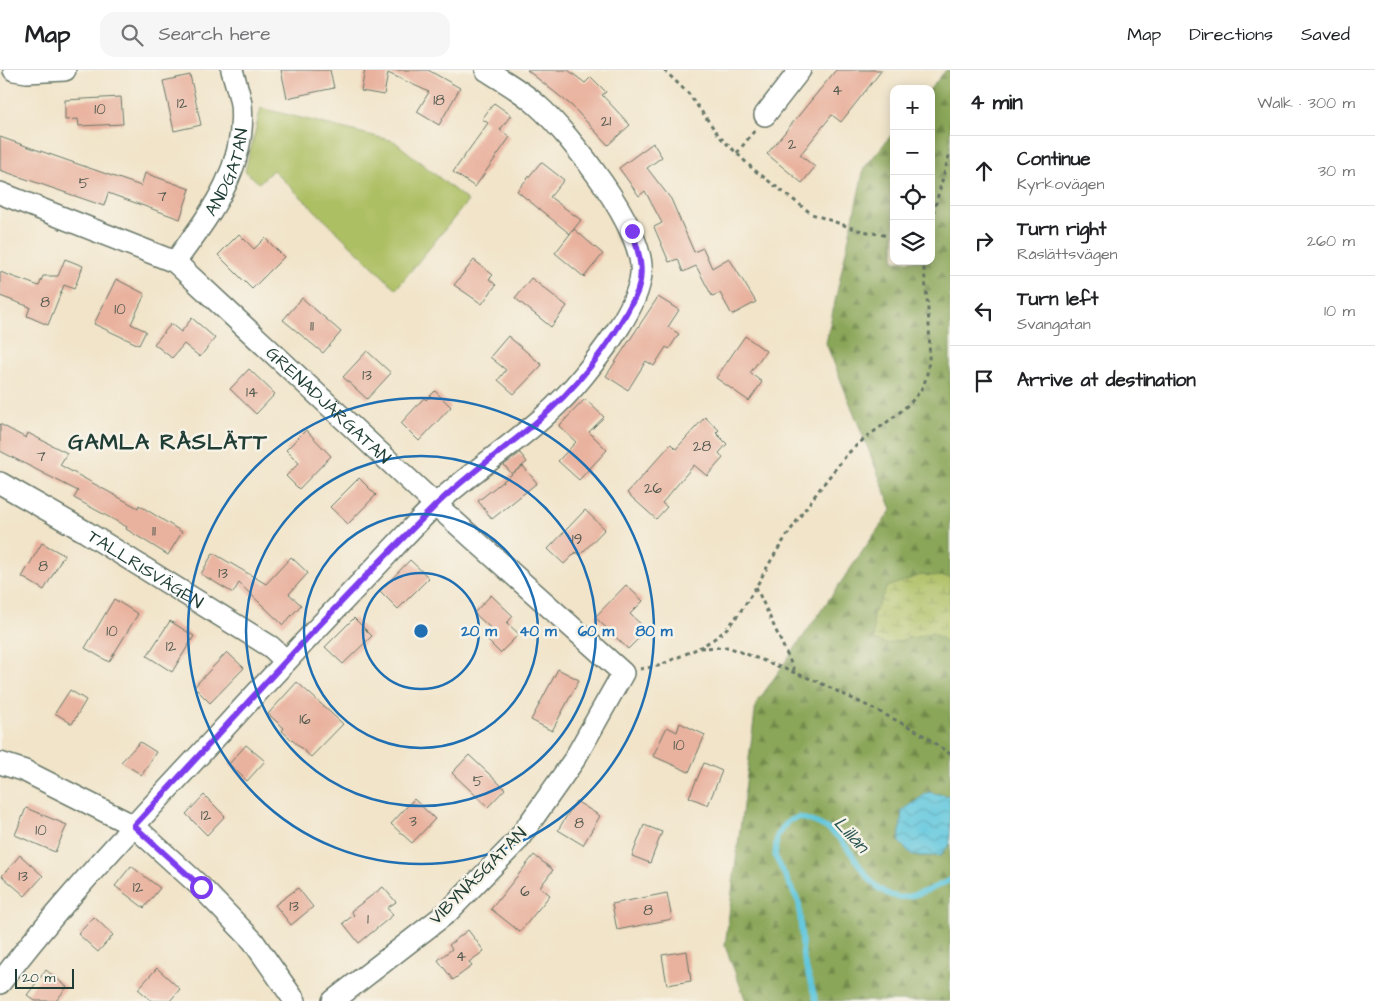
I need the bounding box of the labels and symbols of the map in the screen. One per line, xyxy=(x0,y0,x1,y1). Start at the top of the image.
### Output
house number: 4 xyxy=(832,80,842,101)
house number: 18 xyxy=(433,90,445,111)
house number: 12 xyxy=(177,93,188,114)
house number: 10 xyxy=(94,99,106,120)
house number: 21 xyxy=(601,111,611,132)
street label: ANDGATAN xyxy=(198,127,254,221)
house number: 2 xyxy=(788,134,797,155)
house number: 5 xyxy=(79,173,90,194)
house number: 7 xyxy=(157,186,167,207)
route end xyxy=(621,220,644,243)
house number: 8 xyxy=(40,292,50,313)
house number: 10 xyxy=(114,299,126,320)
house number: 11 xyxy=(310,316,314,337)
street label: GRENADJÄRGATAN xyxy=(261,341,397,470)
house number: 13 xyxy=(362,365,372,386)
house number: 14 xyxy=(246,382,258,403)
district label: GAMLA RÅSLÄTT xyxy=(68,427,268,458)
house number: 28 xyxy=(693,436,711,457)
house number: 7 xyxy=(36,446,46,467)
house number: 26 xyxy=(644,478,663,499)
house number: 11 xyxy=(152,521,156,542)
street label: TALLRISVÄGEN xyxy=(83,523,208,614)
house number: 19 xyxy=(572,529,582,550)
house number: 8 xyxy=(38,556,48,577)
house number: 13 xyxy=(218,563,228,584)
house number: 10 xyxy=(106,621,118,642)
text: 20 m xyxy=(460,621,497,642)
text: 40 m xyxy=(519,621,557,642)
text: 60 m xyxy=(578,621,615,642)
text: 80 m xyxy=(636,621,673,642)
centre of rings xyxy=(412,622,430,640)
house number: 12 xyxy=(166,636,177,657)
house number: 16 xyxy=(299,709,311,730)
house number: 10 xyxy=(673,735,685,756)
house number: 5 xyxy=(473,771,484,792)
house number: 12 xyxy=(201,805,212,826)
house number: 3 xyxy=(409,811,417,832)
water label: Lillån xyxy=(827,811,876,860)
house number: 8 xyxy=(574,813,584,834)
house number: 10 xyxy=(35,820,47,841)
street label: VIBYNÄSGATAN xyxy=(424,822,532,930)
house number: 13 xyxy=(18,866,28,887)
route start xyxy=(190,876,213,899)
house number: 12 xyxy=(133,877,144,898)
house number: 6 xyxy=(520,881,530,902)
house number: 13 xyxy=(289,896,299,917)
house number: 8 xyxy=(643,900,653,921)
house number: 1 xyxy=(367,909,369,930)
house number: 4 xyxy=(456,946,466,967)
scale bar xyxy=(15,966,74,989)

